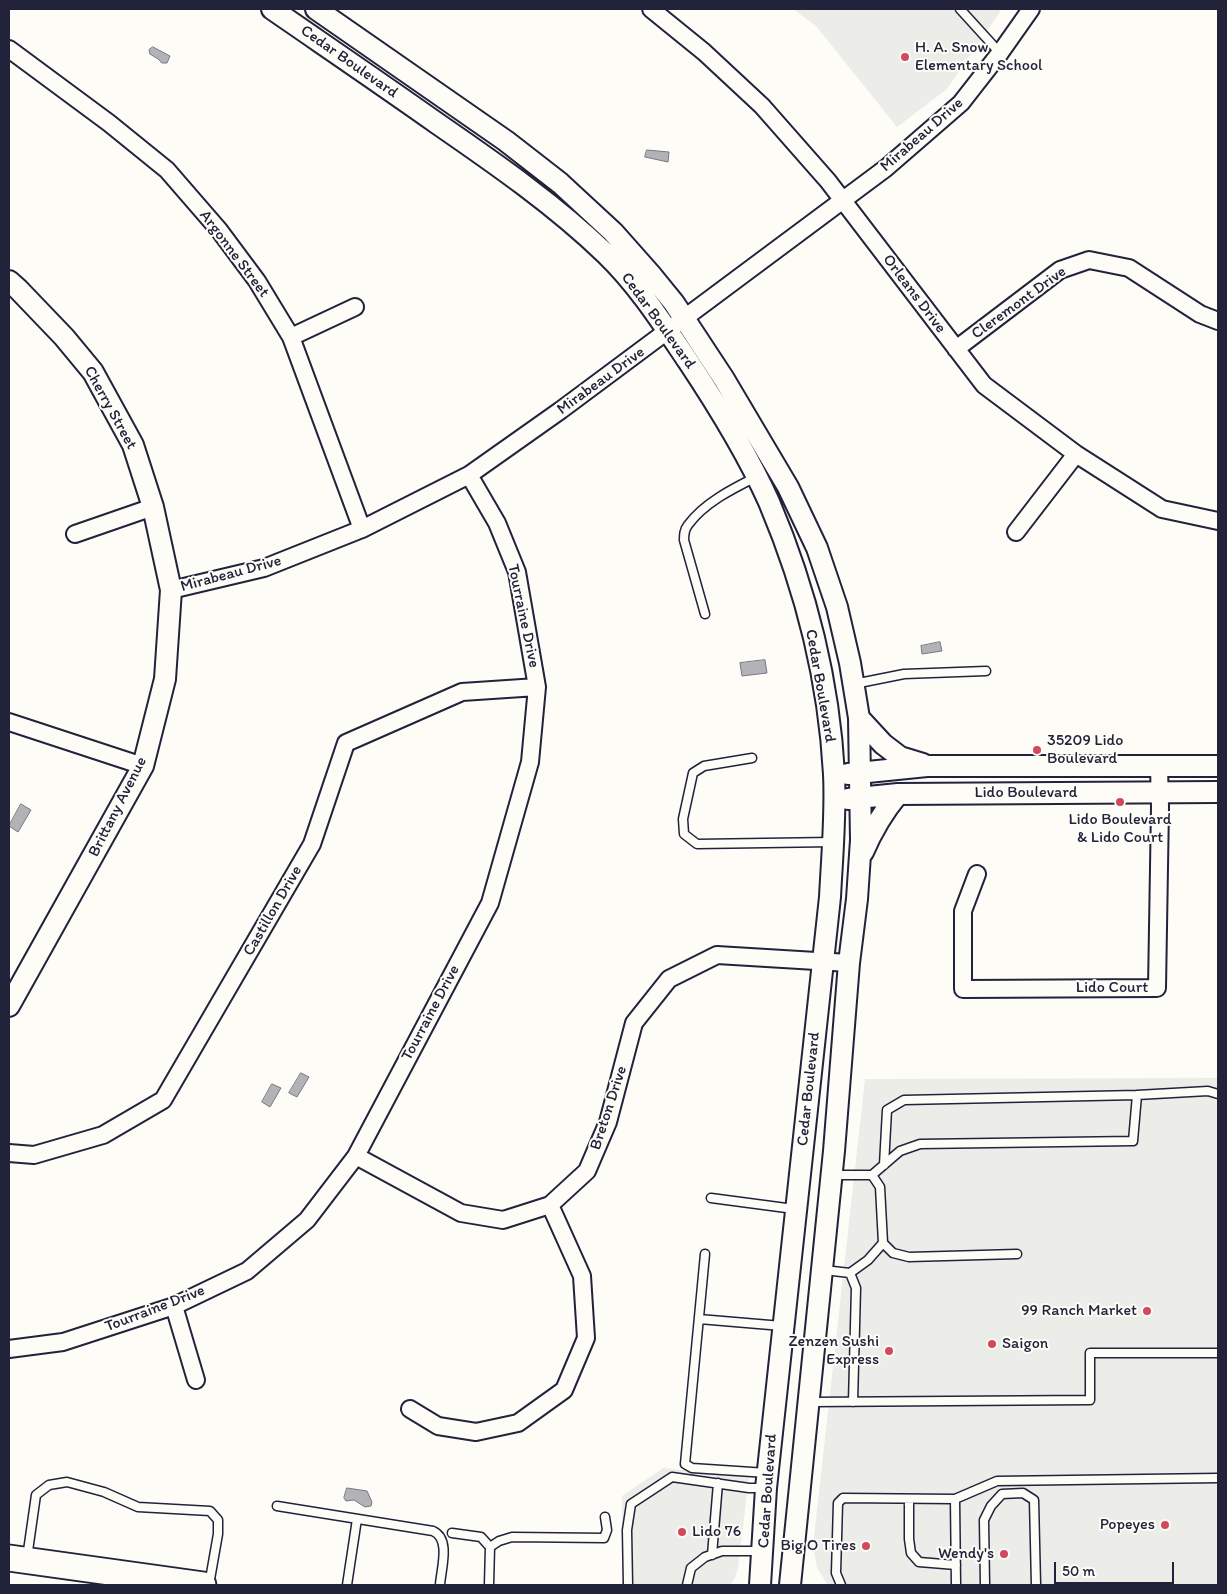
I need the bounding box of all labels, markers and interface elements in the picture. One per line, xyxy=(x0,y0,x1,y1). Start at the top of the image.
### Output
street label: Cedar Boulevard xyxy=(297,21,401,103)
place label: H. A. Snow Elementary School xyxy=(915,38,1043,76)
marker: H. A. Snow Elementary School xyxy=(899,51,911,63)
street label: Mirabeau Drive xyxy=(877,94,967,176)
street label: Argonne Street xyxy=(195,206,273,302)
street label: Orleans Drive xyxy=(878,251,950,337)
street label: Cleremont Drive xyxy=(968,262,1070,344)
street label: Cedar Boulevard xyxy=(617,269,699,373)
street label: Mirabeau Drive xyxy=(553,343,649,419)
street label: Cherry Street xyxy=(79,363,141,453)
street label: Mirabeau Drive xyxy=(178,551,284,597)
street label: Tourraine Drive xyxy=(503,562,543,670)
street label: Cedar Boulevard xyxy=(801,628,839,744)
place label: 35209 Lido Boulevard xyxy=(1047,731,1123,769)
marker: 35209 Lido Boulevard xyxy=(1031,744,1043,756)
street label: Brittany Avenue xyxy=(85,754,151,860)
street label: Lido Boulevard xyxy=(974,783,1078,803)
marker: Lido Boulevard & Lido Court xyxy=(1114,796,1126,808)
place label: Lido Boulevard & Lido Court xyxy=(1068,810,1172,848)
street label: Castillon Drive xyxy=(239,862,307,960)
street label: Tourraine Drive xyxy=(398,962,464,1064)
street label: Lido Court xyxy=(1076,978,1148,998)
street label: Cedar Boulevard xyxy=(793,1031,825,1147)
street label: Breton Drive xyxy=(586,1064,632,1152)
street label: Tourraine Drive xyxy=(102,1281,208,1337)
place label: 99 Ranch Market xyxy=(1021,1301,1137,1321)
marker: 99 Ranch Market xyxy=(1141,1305,1153,1317)
place label: Zenzen Sushi Express xyxy=(788,1332,879,1370)
place label: Saigon xyxy=(1002,1334,1048,1354)
marker: Saigon xyxy=(986,1338,998,1350)
marker: Zenzen Sushi Express xyxy=(883,1345,895,1357)
street label: Cedar Boulevard xyxy=(754,1433,782,1549)
place label: Popeyes xyxy=(1100,1515,1155,1535)
marker: Popeyes xyxy=(1159,1519,1171,1531)
place label: Lido 76 xyxy=(692,1522,741,1542)
marker: Lido 76 xyxy=(676,1526,688,1538)
place label: Big O Tires xyxy=(780,1536,856,1556)
marker: Big O Tires xyxy=(860,1540,872,1552)
place label: Wendy's xyxy=(938,1544,994,1564)
marker: Wendy's xyxy=(998,1548,1010,1560)
scale bar xyxy=(1057,1552,1177,1584)
text: 50 m xyxy=(1062,1562,1095,1580)

